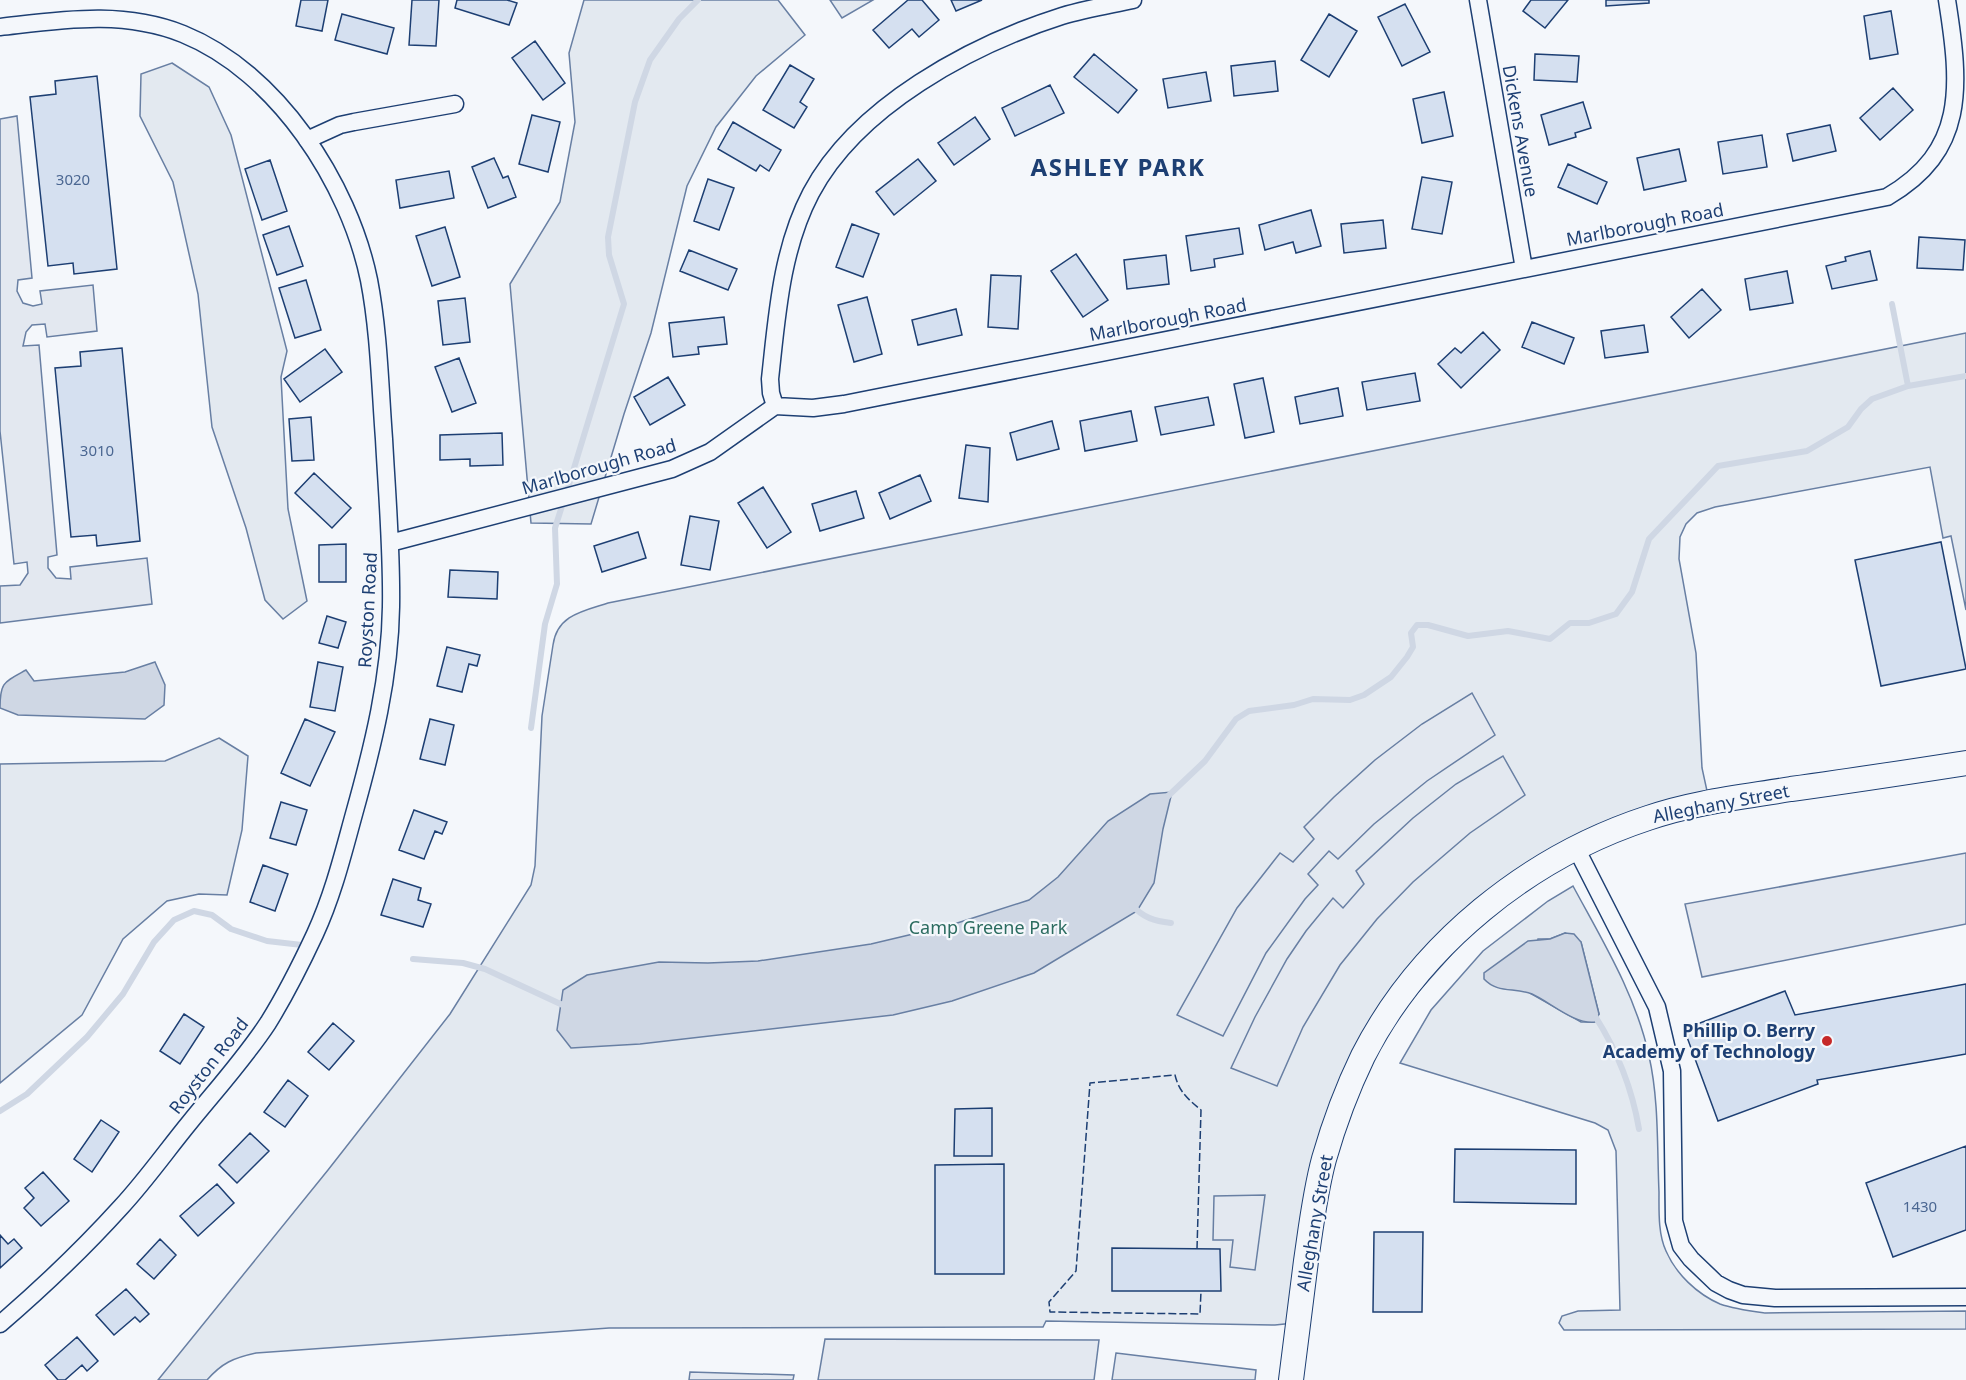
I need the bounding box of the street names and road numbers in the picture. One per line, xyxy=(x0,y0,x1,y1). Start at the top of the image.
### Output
street label: Dickens Avenue xyxy=(1498,63,1544,199)
street label: Marlborough Road xyxy=(1564,197,1725,251)
street label: Marlborough Road xyxy=(1087,292,1248,346)
street label: Marlborough Road xyxy=(519,432,679,500)
street label: Royston Road xyxy=(352,551,382,668)
street label: Alleghany Street xyxy=(1651,778,1792,828)
street label: Royston Road xyxy=(163,1012,253,1118)
street label: Alleghany Street xyxy=(1290,1152,1338,1293)

